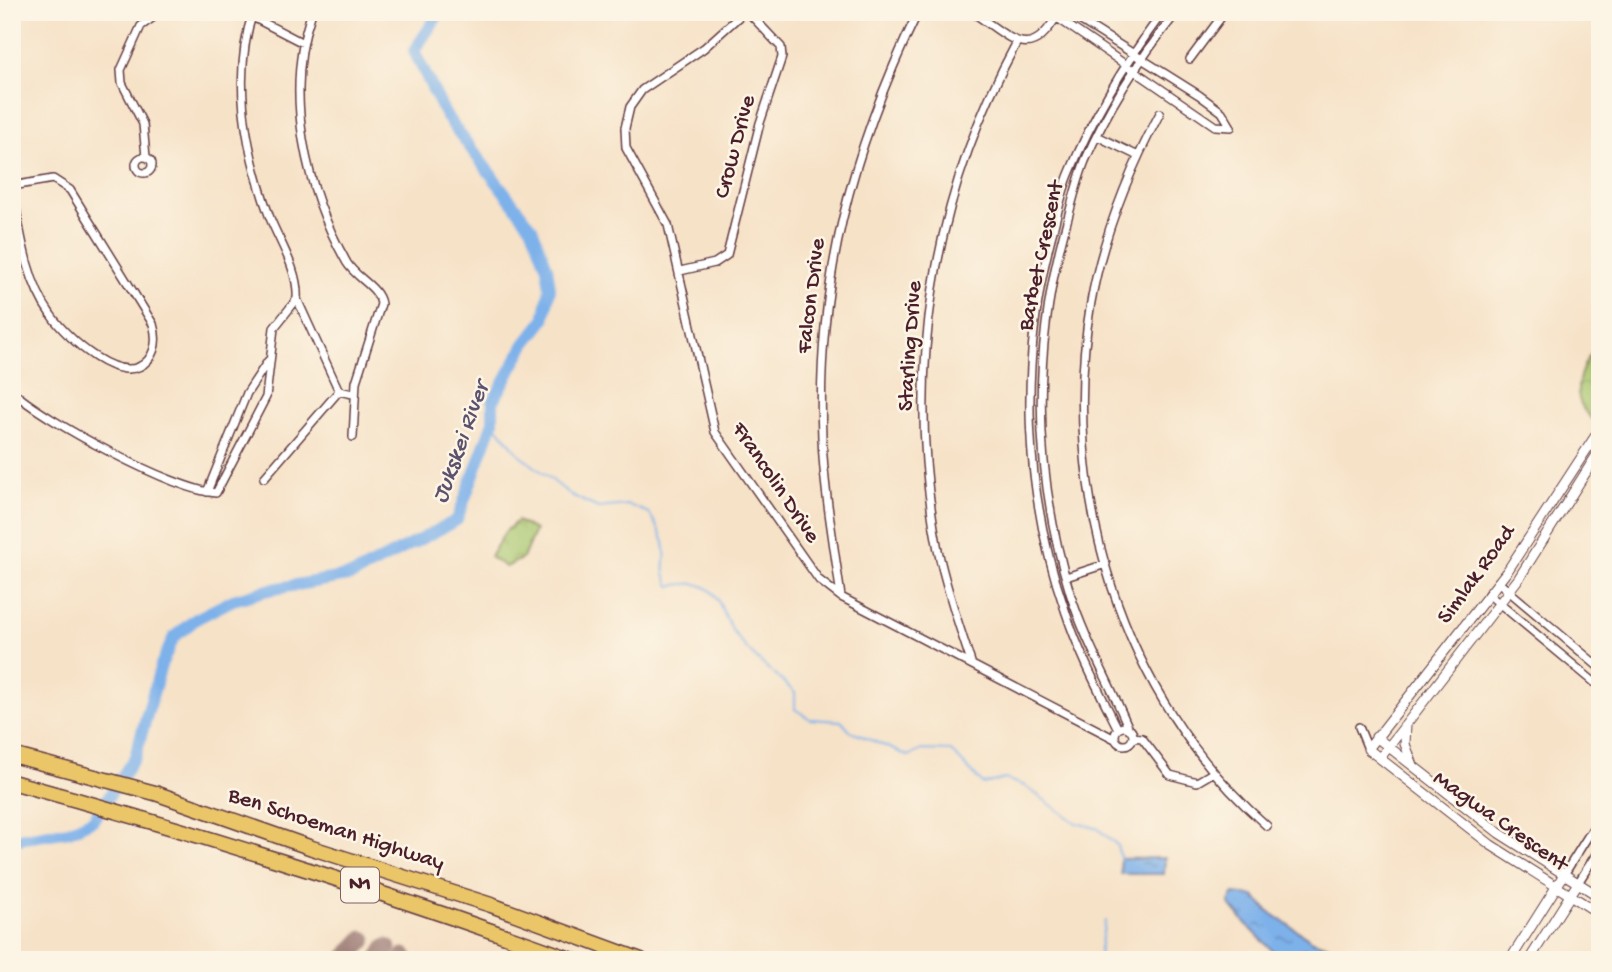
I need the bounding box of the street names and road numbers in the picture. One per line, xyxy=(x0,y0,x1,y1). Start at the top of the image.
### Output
street label: Crow Drive xyxy=(709,91,763,202)
street label: Barbet Crescent xyxy=(1013,177,1071,334)
street label: Falcon Drive xyxy=(791,236,833,356)
street label: Starling Drive xyxy=(893,279,929,412)
street label: Francolin Drive xyxy=(724,417,826,549)
street label: Simlak Road xyxy=(1432,519,1523,630)
street label: Magwa Crescent xyxy=(1427,765,1574,880)
street label: Ben Schoeman Highway xyxy=(224,782,447,878)
road number: N1 xyxy=(341,868,379,903)

